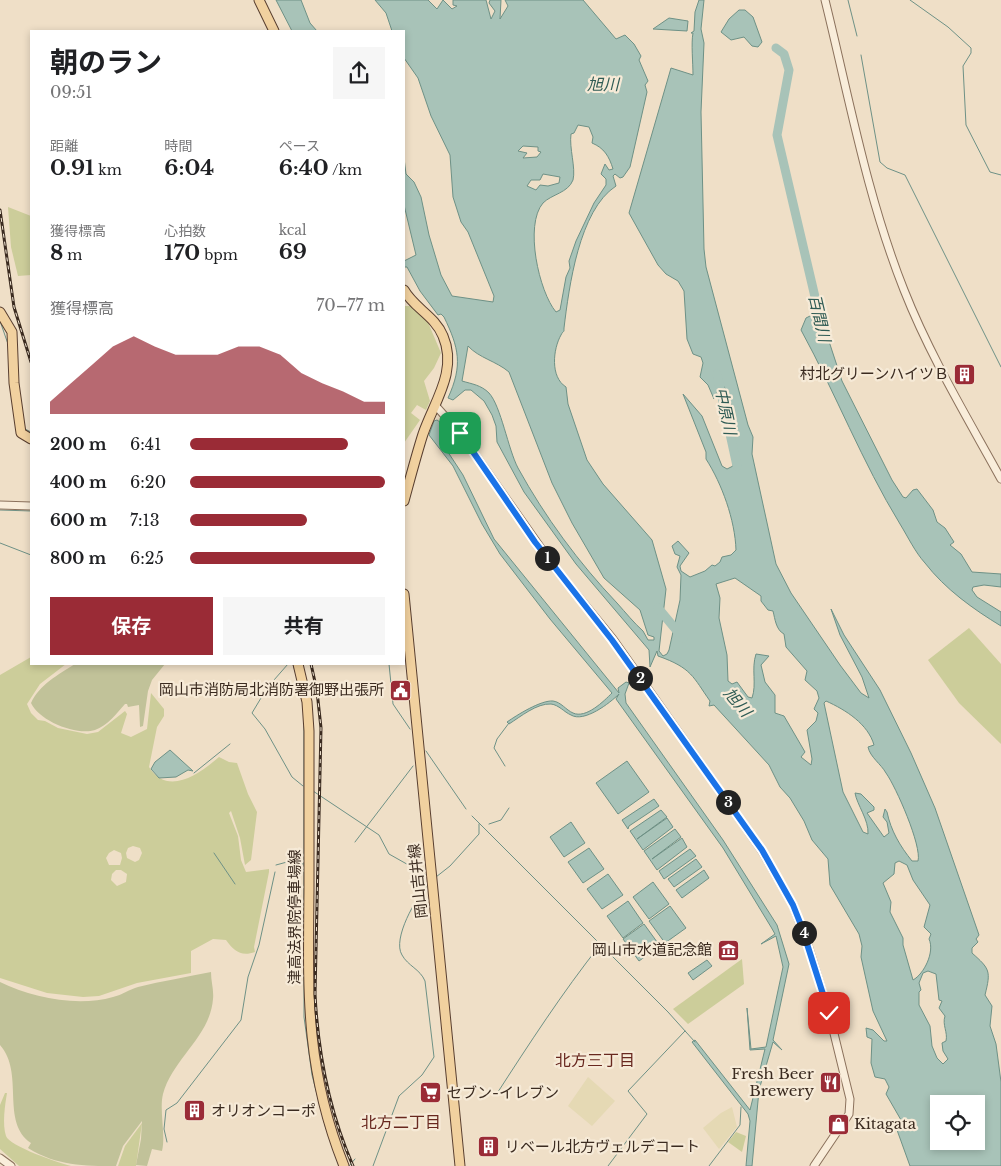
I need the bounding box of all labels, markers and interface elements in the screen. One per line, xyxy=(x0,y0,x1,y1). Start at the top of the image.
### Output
text: 朝のラン xyxy=(50,45,162,80)
button: share xyxy=(333,47,385,99)
water label: 旭川 xyxy=(587,74,621,94)
text: 09:51 xyxy=(50,82,93,102)
text: 距離 xyxy=(50,137,78,155)
text: 時間 xyxy=(164,137,192,155)
text: ペース xyxy=(279,137,320,155)
text: 0.91 xyxy=(50,155,94,181)
text: 6:04 xyxy=(164,155,214,181)
text: 6:40 xyxy=(279,155,329,181)
text: km xyxy=(94,161,122,179)
text: /km xyxy=(329,161,362,179)
text: kcal xyxy=(279,221,307,239)
text: 獲得標高 xyxy=(50,222,106,240)
text: 心拍数 xyxy=(164,222,206,240)
text: 69 xyxy=(279,239,307,265)
text: 8 xyxy=(50,240,63,266)
text: 170 xyxy=(164,240,200,266)
text: m xyxy=(63,246,82,264)
text: bpm xyxy=(200,246,238,264)
water label: 百間川 xyxy=(805,292,836,346)
text: 70–77 m xyxy=(316,295,385,315)
text: 獲得標高 xyxy=(50,298,114,318)
building icon: 村北グリーンハイツＢ xyxy=(953,362,977,386)
place label: 村北グリーンハイツＢ xyxy=(800,364,949,383)
water label: 中原川 xyxy=(711,385,741,439)
pin xyxy=(439,412,481,454)
icon: arrive xyxy=(446,419,474,447)
text: 200 m xyxy=(50,434,107,454)
text: 6:41 xyxy=(130,434,161,454)
text: 400 m xyxy=(50,472,107,492)
text: 6:20 xyxy=(130,472,166,492)
text: 600 m xyxy=(50,510,107,530)
text: 7:13 xyxy=(130,510,160,530)
pin: 1 xyxy=(534,546,560,570)
text: 800 m xyxy=(50,548,106,568)
text: 6:25 xyxy=(130,548,164,568)
text: 1 xyxy=(544,549,551,567)
button: 保存 xyxy=(50,597,213,655)
button: 共有 xyxy=(223,597,385,655)
pin: 2 xyxy=(628,666,652,690)
text: 2 xyxy=(636,669,645,687)
public building icon: 岡山市消防局北消防署御野出張所 xyxy=(388,678,412,702)
place label: 岡山市消防局北消防署御野出張所 xyxy=(159,680,384,699)
water label: 旭川 xyxy=(720,683,757,722)
pin: 3 xyxy=(716,790,740,814)
text: 3 xyxy=(724,793,733,811)
street label: 岡山吉井線 xyxy=(404,843,431,919)
street label: 津高法界院停車場線 xyxy=(285,849,304,985)
pin: 4 xyxy=(792,920,816,946)
text: 4 xyxy=(800,924,809,942)
museum icon: 岡山市水道記念館 xyxy=(716,938,740,962)
place label: 岡山市水道記念館 xyxy=(592,940,712,959)
pin xyxy=(808,992,850,1034)
icon: check xyxy=(815,999,843,1027)
district label: 北方三丁目 xyxy=(555,1050,635,1070)
place label: Fresh Beer Brewery xyxy=(731,1064,815,1100)
restaurant icon: Fresh Beer Brewery xyxy=(818,1071,842,1095)
supermarket icon: セブン-イレブン xyxy=(419,1081,443,1105)
place label: セブン-イレブン xyxy=(447,1083,559,1102)
map controls xyxy=(930,1095,985,1150)
button: locate xyxy=(930,1095,985,1150)
building icon: オリオンコーポ xyxy=(183,1099,207,1123)
place label: オリオンコーポ xyxy=(211,1101,316,1120)
district label: 北方二丁目 xyxy=(361,1112,441,1132)
shop icon: Kitagata xyxy=(826,1112,850,1136)
place label: Kitagata xyxy=(854,1114,917,1133)
building icon: リベール北方ヴェルデコート xyxy=(477,1135,501,1159)
place label: リベール北方ヴェルデコート xyxy=(505,1137,700,1156)

